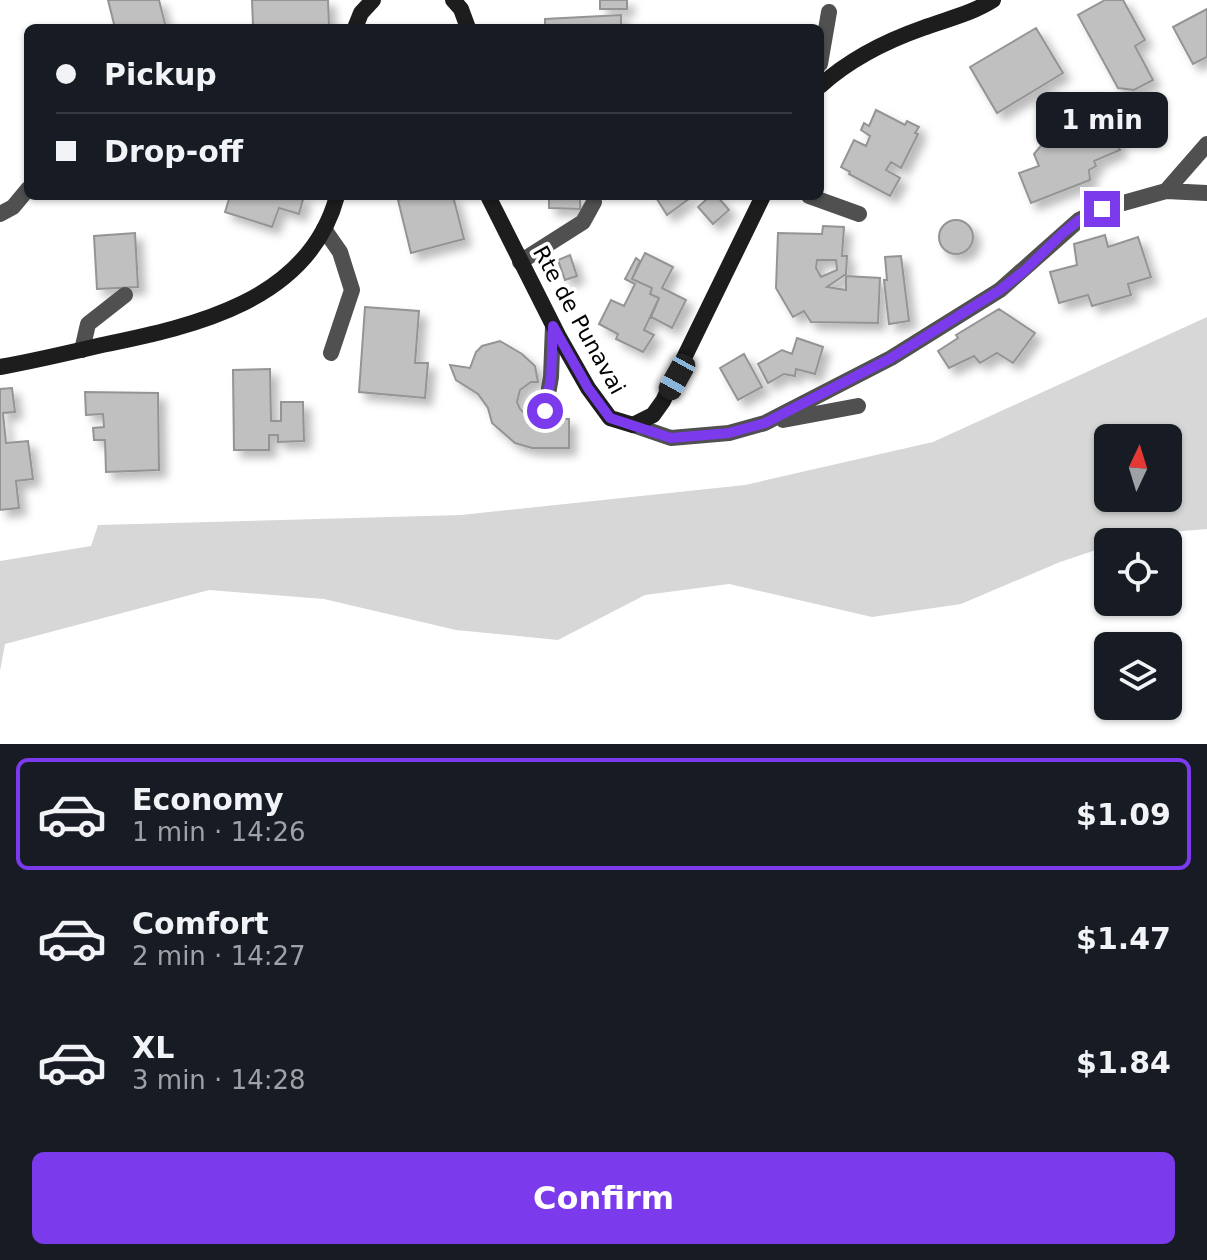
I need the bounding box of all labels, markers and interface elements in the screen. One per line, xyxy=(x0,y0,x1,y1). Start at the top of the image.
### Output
text: Pickup xyxy=(104,57,217,92)
callout: 1 min xyxy=(1036,93,1168,149)
text: 1 min xyxy=(1061,105,1143,135)
text: Drop-off xyxy=(104,134,243,169)
route end xyxy=(1084,191,1120,227)
street label: Rte de Punavai xyxy=(528,241,630,399)
car xyxy=(655,350,699,404)
route start xyxy=(527,393,563,429)
north arrow xyxy=(1094,424,1182,512)
map controls xyxy=(1094,424,1182,720)
button: locate xyxy=(1094,528,1182,616)
button: layers xyxy=(1094,632,1182,720)
icon: car xyxy=(36,778,108,850)
text: Economy xyxy=(132,782,284,817)
text: $1.09 xyxy=(1076,797,1171,832)
text: 1 min · 14:26 xyxy=(132,817,306,847)
icon: car xyxy=(36,902,108,974)
text: Comfort xyxy=(132,906,269,941)
text: $1.47 xyxy=(1076,921,1171,956)
text: 2 min · 14:27 xyxy=(132,941,306,971)
icon: car xyxy=(36,1026,108,1098)
text: XL xyxy=(132,1030,174,1065)
text: $1.84 xyxy=(1076,1045,1171,1080)
text: 3 min · 14:28 xyxy=(132,1065,306,1095)
button: Confirm xyxy=(32,1152,1175,1244)

